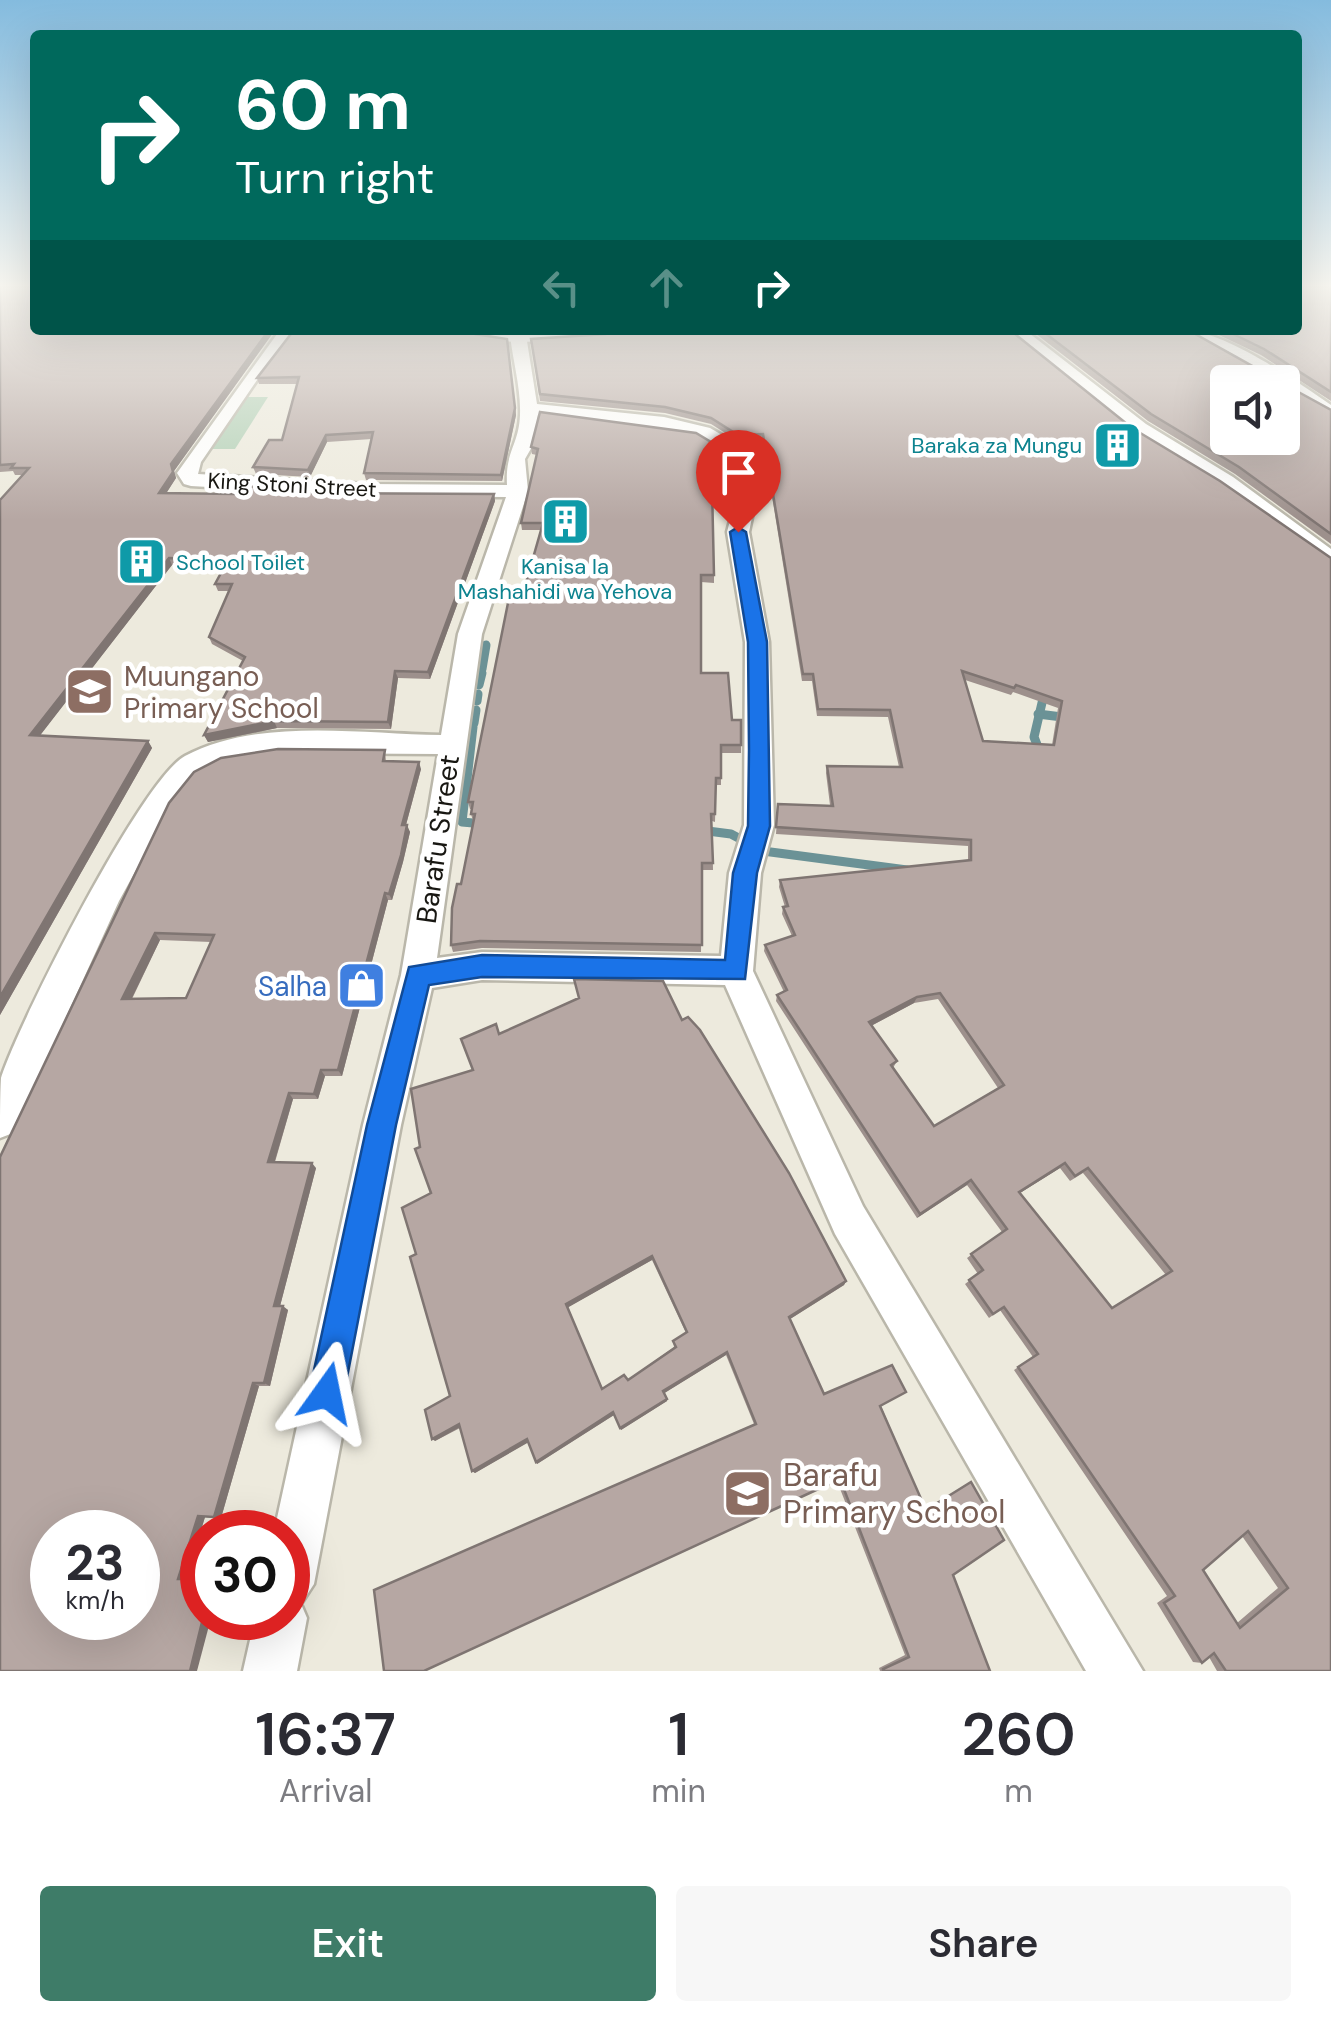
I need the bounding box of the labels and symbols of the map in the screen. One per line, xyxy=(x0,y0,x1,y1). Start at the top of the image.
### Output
building icon: Baraka za Mungu xyxy=(1091,419,1143,471)
pin xyxy=(696,430,781,533)
place label: Baraka za Mungu xyxy=(911,431,1082,460)
street label: King Stoni Street xyxy=(207,466,377,504)
building icon: Kanisa la Mashahidi wa Yehova xyxy=(539,496,591,548)
building icon: School Toilet xyxy=(115,536,167,588)
place label: School Toilet xyxy=(176,548,305,577)
place label: Kanisa la Mashahidi wa Yehova xyxy=(458,552,672,606)
place label: Muungano Primary School xyxy=(124,658,319,727)
school or university icon: Muungano Primary School xyxy=(63,666,115,718)
street label: Barafu Street xyxy=(408,752,468,926)
shop icon: Salha xyxy=(336,960,388,1012)
place label: Salha xyxy=(258,968,327,1005)
position arrow xyxy=(275,1341,379,1445)
place label: Barafu Primary School xyxy=(783,1454,1006,1533)
school or university icon: Barafu Primary School xyxy=(722,1467,774,1519)
speed limit sign: 30 xyxy=(180,1510,310,1640)

